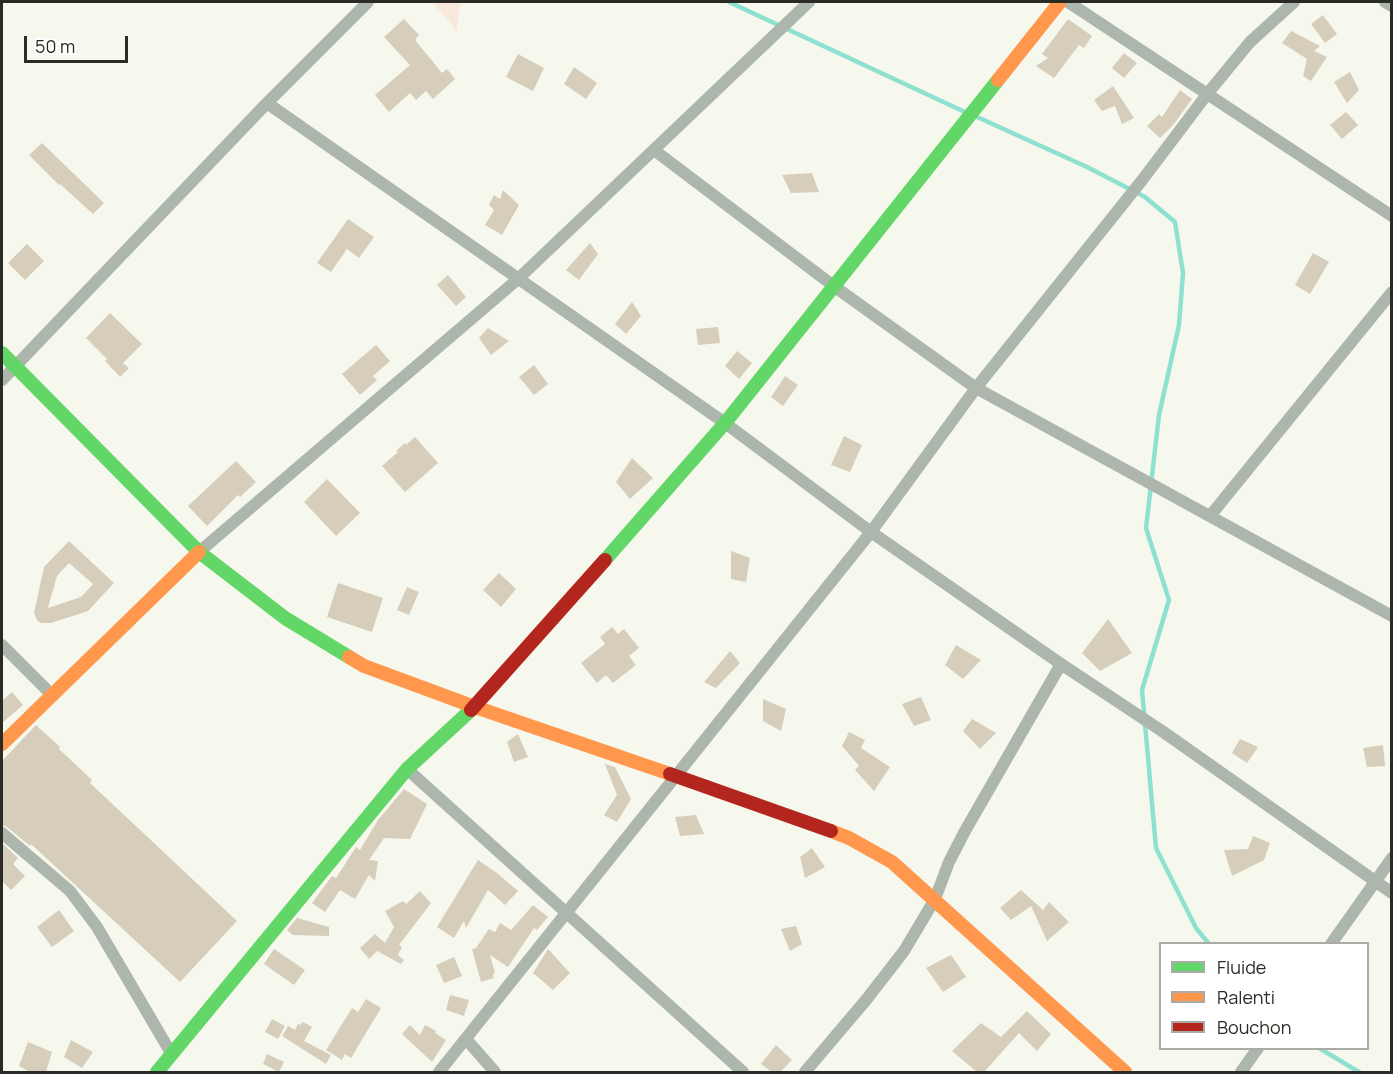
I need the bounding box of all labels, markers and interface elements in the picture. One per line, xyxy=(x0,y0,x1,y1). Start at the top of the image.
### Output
scale bar xyxy=(27,24,130,62)
text: 50 m xyxy=(35,34,75,58)
legend xyxy=(1159,942,1369,1050)
text: Fluide xyxy=(1217,955,1266,979)
text: Ralenti xyxy=(1217,985,1275,1009)
text: Bouchon xyxy=(1217,1015,1291,1039)

